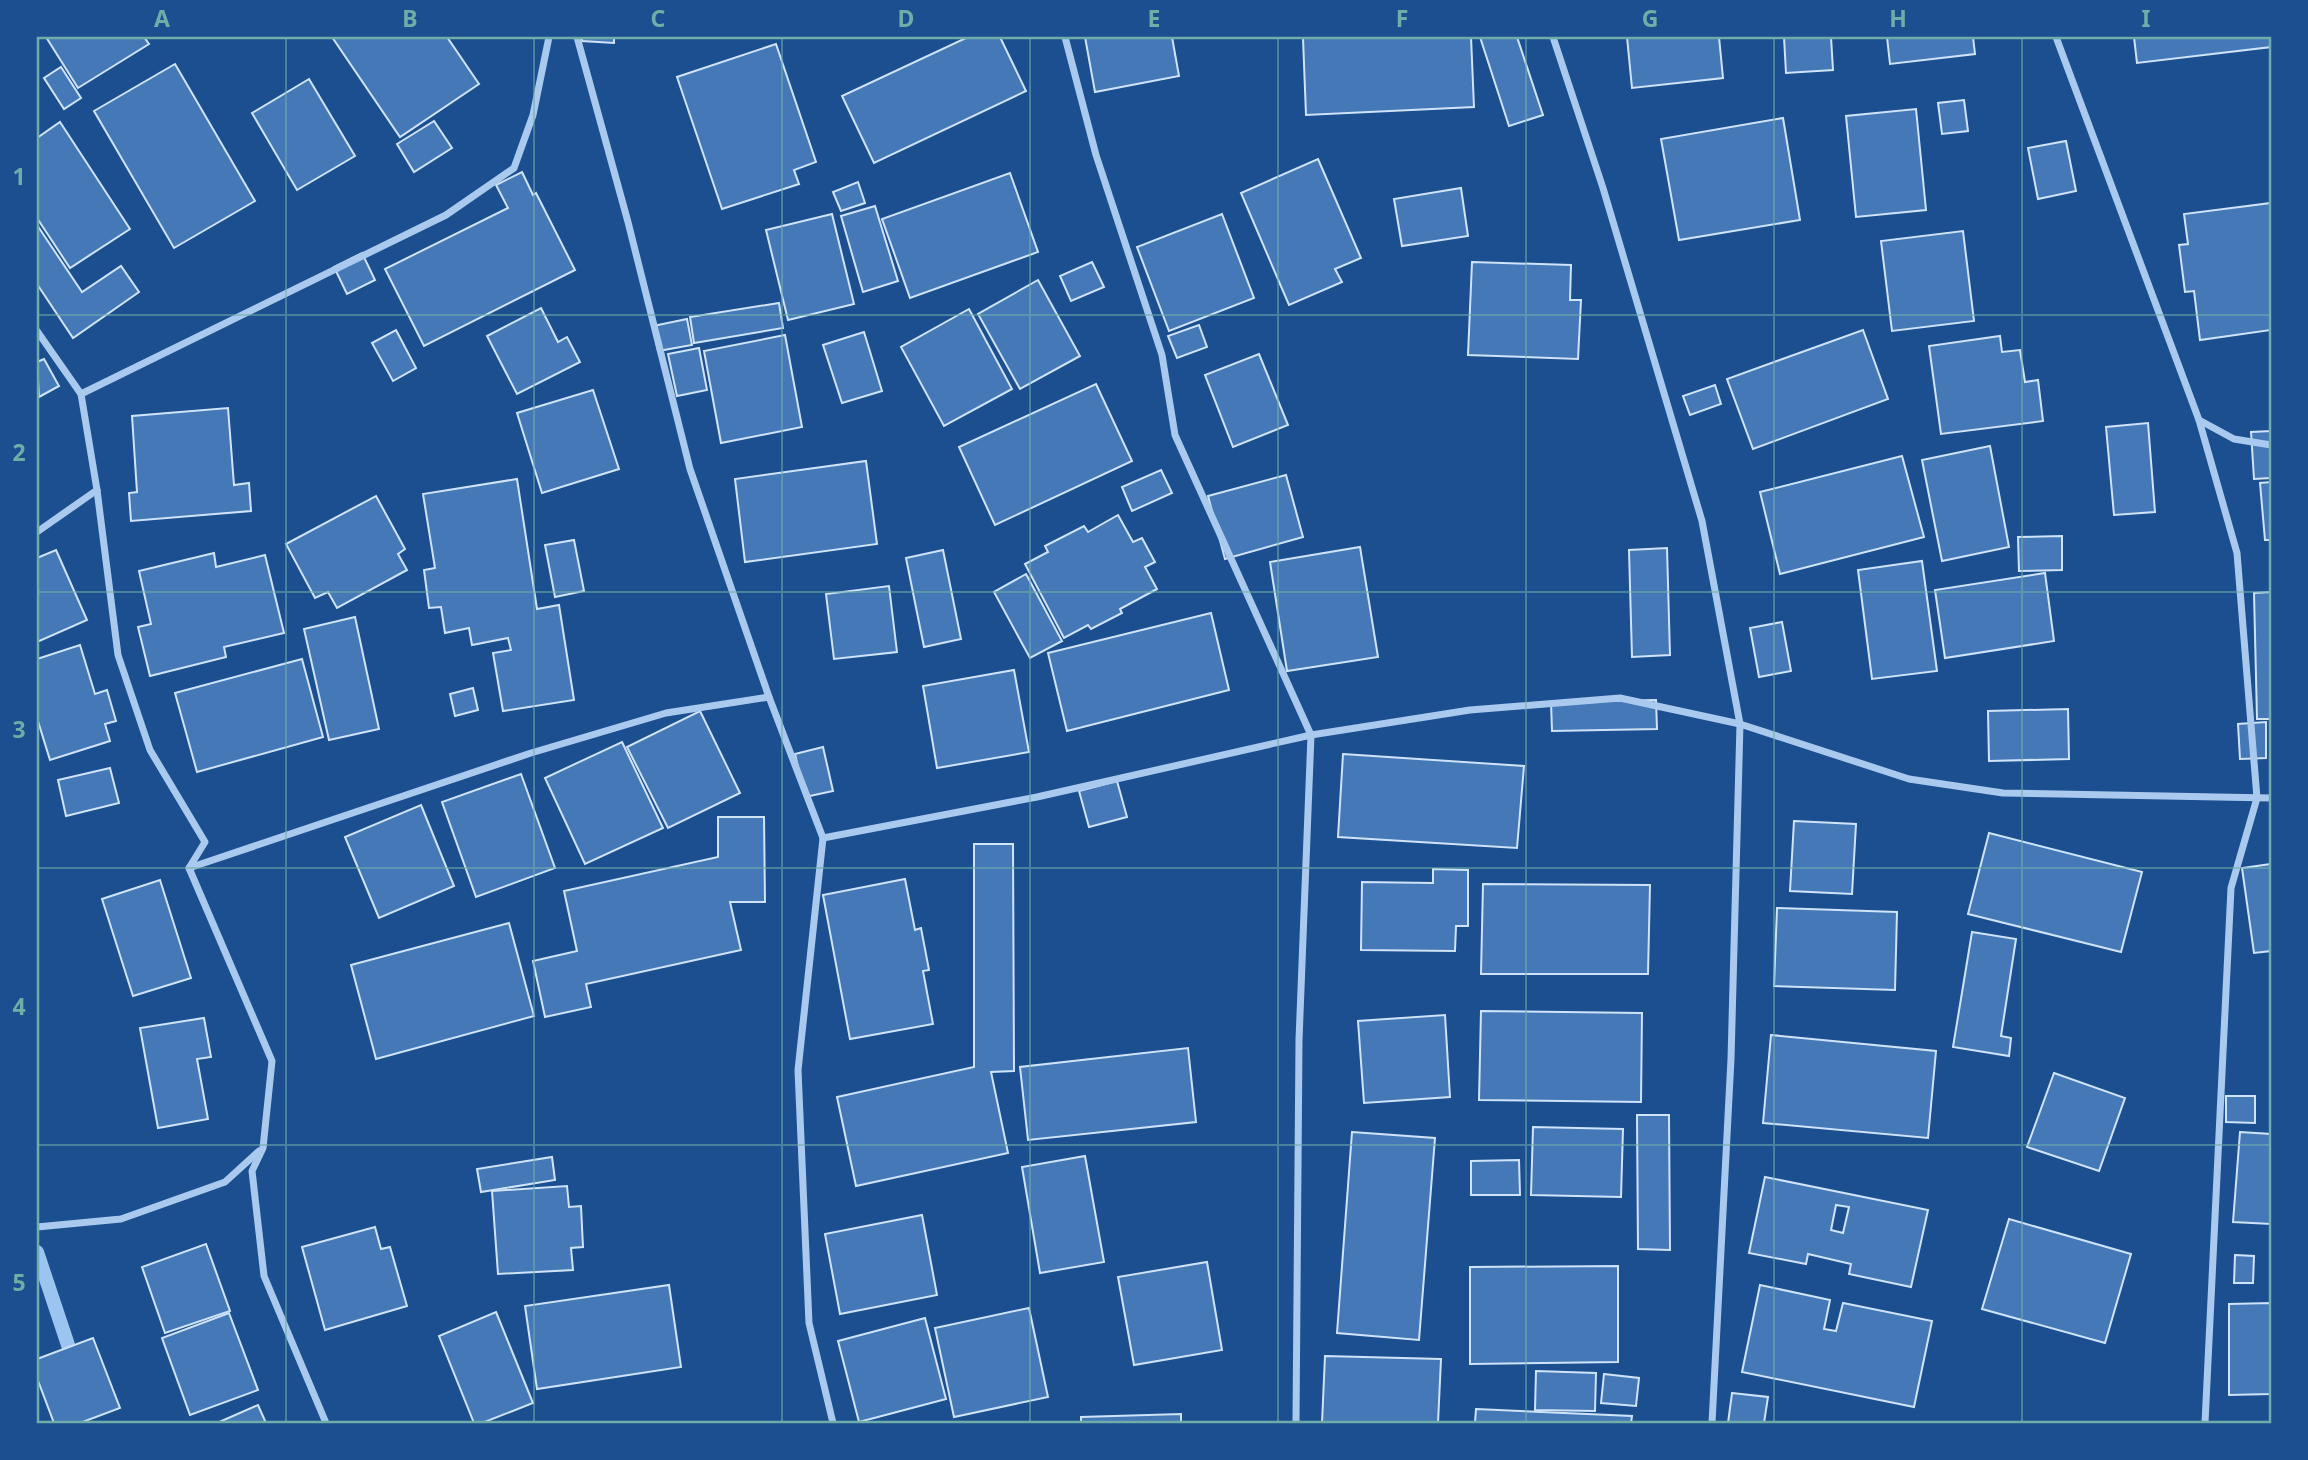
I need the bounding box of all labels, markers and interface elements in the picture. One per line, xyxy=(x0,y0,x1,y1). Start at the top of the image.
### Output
text: A xyxy=(154,2,170,34)
text: B xyxy=(402,2,418,34)
text: C xyxy=(651,2,666,34)
text: D xyxy=(898,2,914,34)
text: E xyxy=(1148,2,1160,34)
text: F xyxy=(1396,2,1408,34)
text: G xyxy=(1642,2,1658,34)
text: H xyxy=(1889,2,1907,34)
text: I xyxy=(2142,2,2151,34)
text: 1 xyxy=(12,160,26,192)
text: 2 xyxy=(12,436,26,468)
text: 3 xyxy=(12,713,26,745)
text: 4 xyxy=(12,990,26,1022)
text: 5 xyxy=(12,1266,26,1298)

